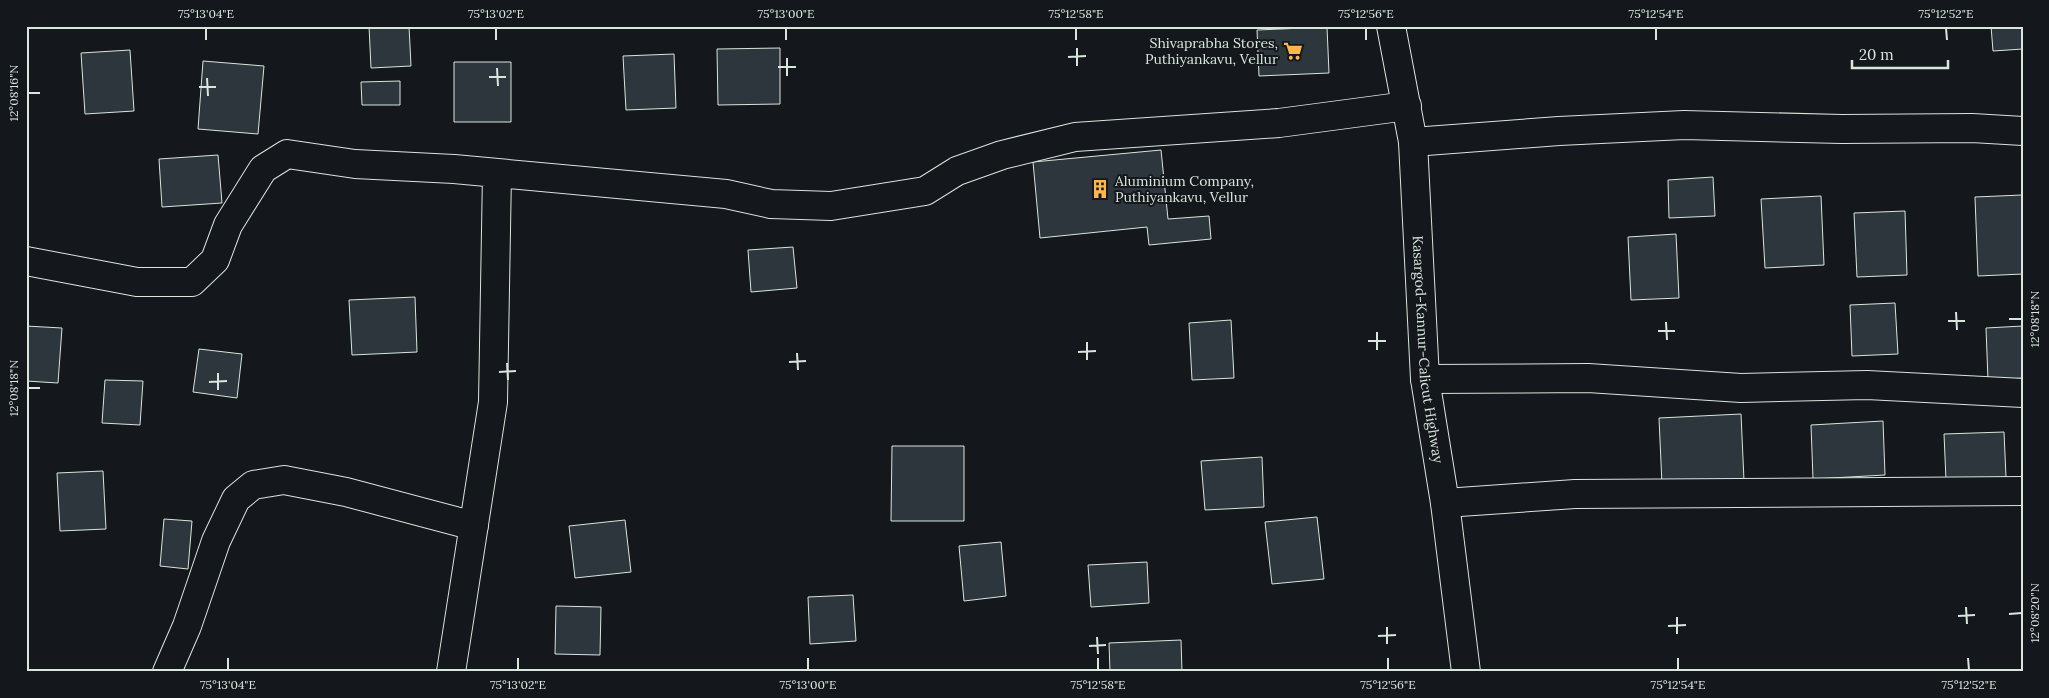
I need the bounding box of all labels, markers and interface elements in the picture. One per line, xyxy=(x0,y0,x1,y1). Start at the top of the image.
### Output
text: 75°13'04"E xyxy=(178,6,234,21)
text: 75°13'02"E xyxy=(468,6,524,21)
text: 75°13'00"E xyxy=(757,6,815,21)
text: 75°12'58"E xyxy=(1048,6,1104,21)
text: 75°12'56"E xyxy=(1338,6,1394,21)
text: 75°12'54"E xyxy=(1629,6,1683,21)
text: 75°12'52"E xyxy=(1919,6,1973,21)
place label: Shivaprabha Stores, Puthiyankavu, Vellur xyxy=(1145,34,1278,68)
scale bar xyxy=(1852,38,1948,70)
supermarket icon: Shivaprabha Stores, Puthiyankavu, Vellur xyxy=(1282,40,1304,62)
text: 20 m xyxy=(1859,45,1894,64)
text: 12°08'16"N xyxy=(6,65,21,121)
place label: Aluminium Company, Puthiyankavu, Vellur xyxy=(1114,172,1254,206)
building icon: Aluminium Company, Puthiyankavu, Vellur xyxy=(1089,178,1111,200)
street label: Kasargod-Kannur-Calicut Highway xyxy=(1409,235,1448,465)
text: 12°08'18"N xyxy=(2027,291,2042,347)
text: 12°08'18"N xyxy=(6,360,21,416)
text: 12°08'20"N xyxy=(2027,583,2042,643)
text: 75°13'04"E xyxy=(200,677,256,692)
text: 75°13'02"E xyxy=(490,677,546,692)
text: 75°13'00"E xyxy=(779,677,837,692)
text: 75°12'58"E xyxy=(1070,677,1126,692)
text: 75°12'56"E xyxy=(1360,677,1416,692)
text: 75°12'54"E xyxy=(1651,677,1705,692)
text: 75°12'52"E xyxy=(1942,677,1996,692)

